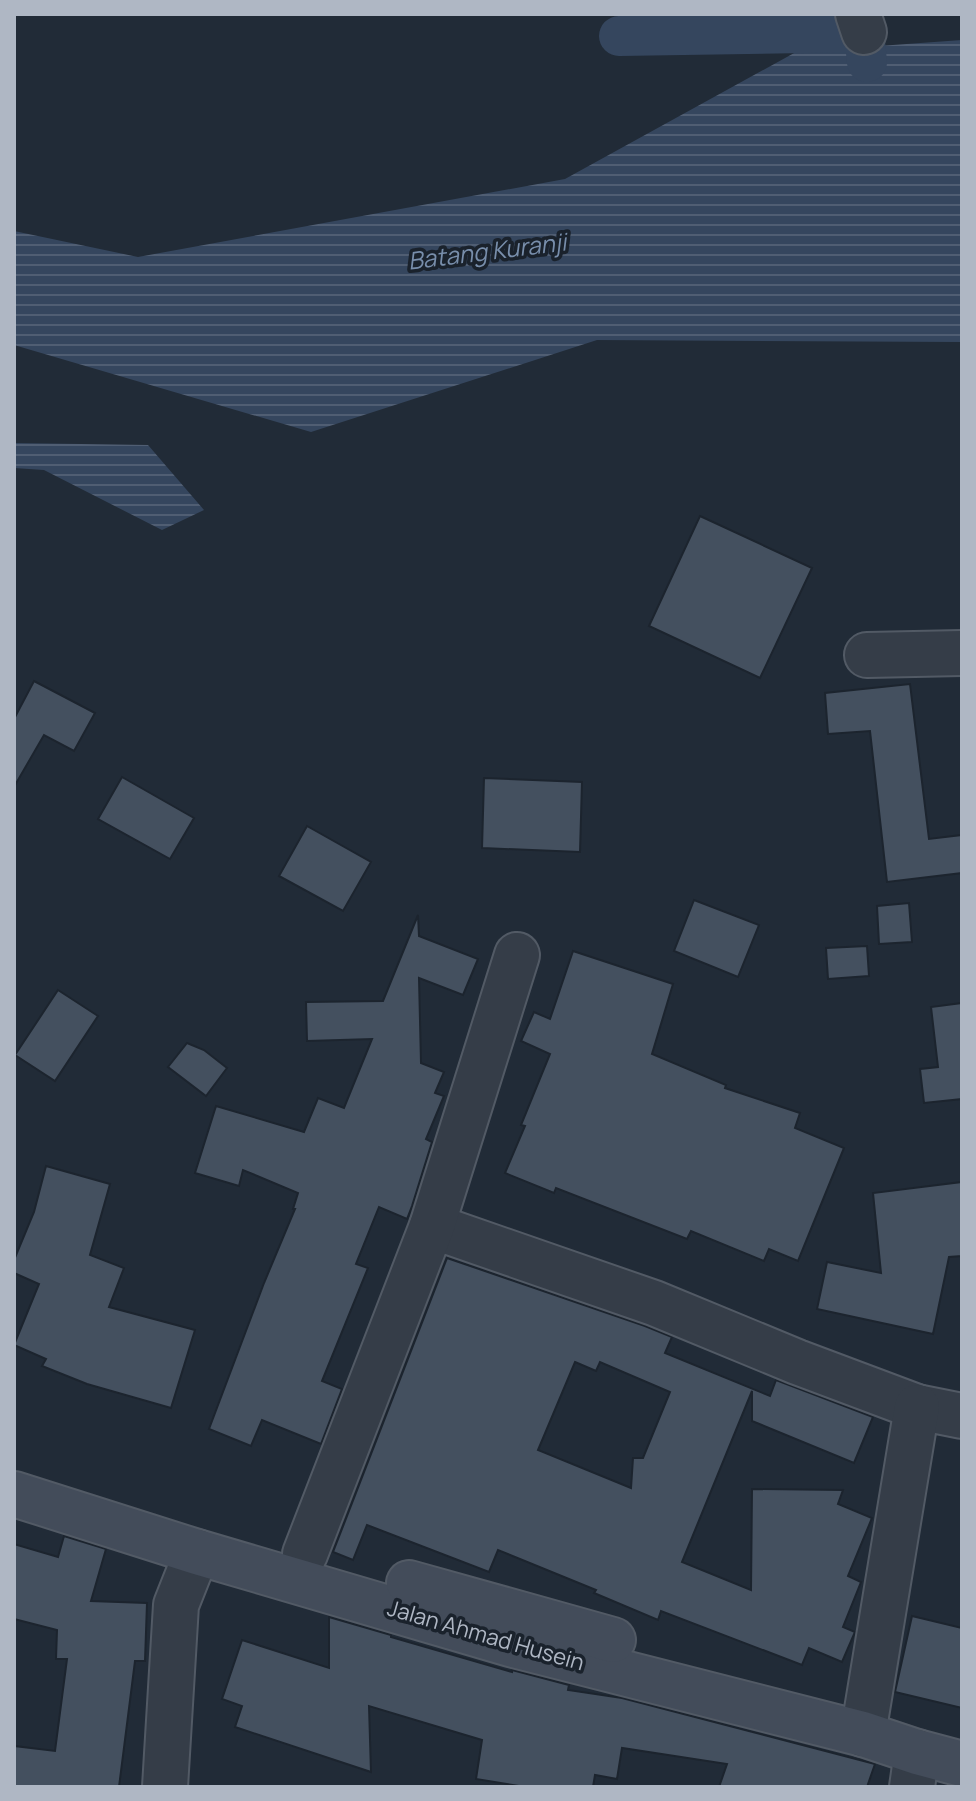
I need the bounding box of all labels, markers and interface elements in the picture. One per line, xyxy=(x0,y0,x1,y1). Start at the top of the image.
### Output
water label: Batang Kuranji xyxy=(406,224,571,277)
street label: Jalan Ahmad Husein xyxy=(384,1593,588,1677)

